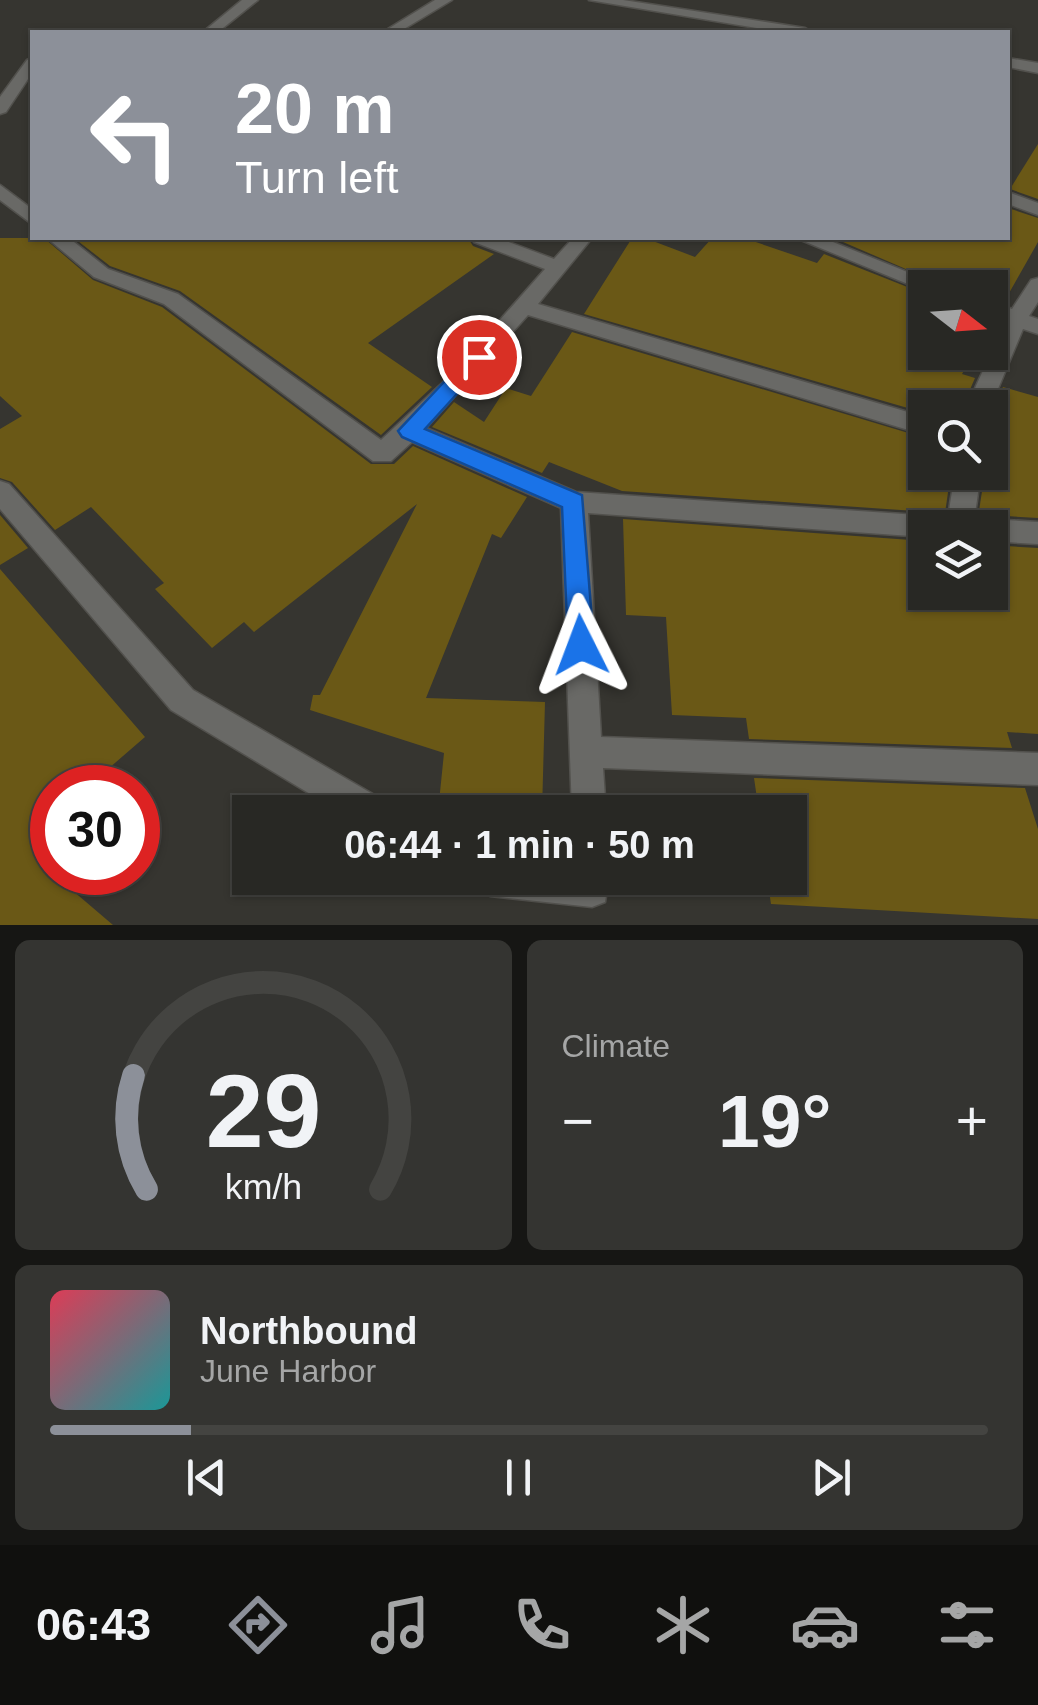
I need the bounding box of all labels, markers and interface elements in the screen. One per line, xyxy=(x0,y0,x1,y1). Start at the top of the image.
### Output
icon: left xyxy=(70,70,200,200)
text: 20 m xyxy=(235,70,395,148)
text: Turn left xyxy=(235,152,398,203)
north arrow xyxy=(908,270,1008,370)
map controls xyxy=(908,270,1008,610)
pin xyxy=(437,315,522,400)
icon: arrive xyxy=(452,330,507,385)
button: search xyxy=(908,390,1008,490)
button: layers xyxy=(908,510,1008,610)
position arrow xyxy=(529,593,633,697)
speed limit sign: 30 xyxy=(30,765,160,895)
text: 06:44 · 1 min · 50 m xyxy=(344,824,695,866)
text: Climate xyxy=(562,1028,670,1064)
text: 29 xyxy=(205,1053,321,1169)
text: 19° xyxy=(718,1079,831,1163)
text: − xyxy=(562,1090,594,1152)
text: + xyxy=(956,1090,988,1152)
text: km/h xyxy=(225,1167,302,1207)
text: Northbound xyxy=(200,1310,417,1352)
text: June Harbor xyxy=(200,1353,376,1389)
icon: previous xyxy=(179,1450,234,1505)
icon: pause xyxy=(491,1450,546,1505)
icon: next xyxy=(804,1450,859,1505)
icon: directions xyxy=(223,1590,293,1660)
icon: music xyxy=(365,1590,435,1660)
icon: phone xyxy=(507,1590,577,1660)
icon: climate xyxy=(648,1590,718,1660)
icon: car xyxy=(790,1590,860,1660)
icon: filters xyxy=(932,1590,1002,1660)
text: 06:43 xyxy=(36,1599,151,1650)

